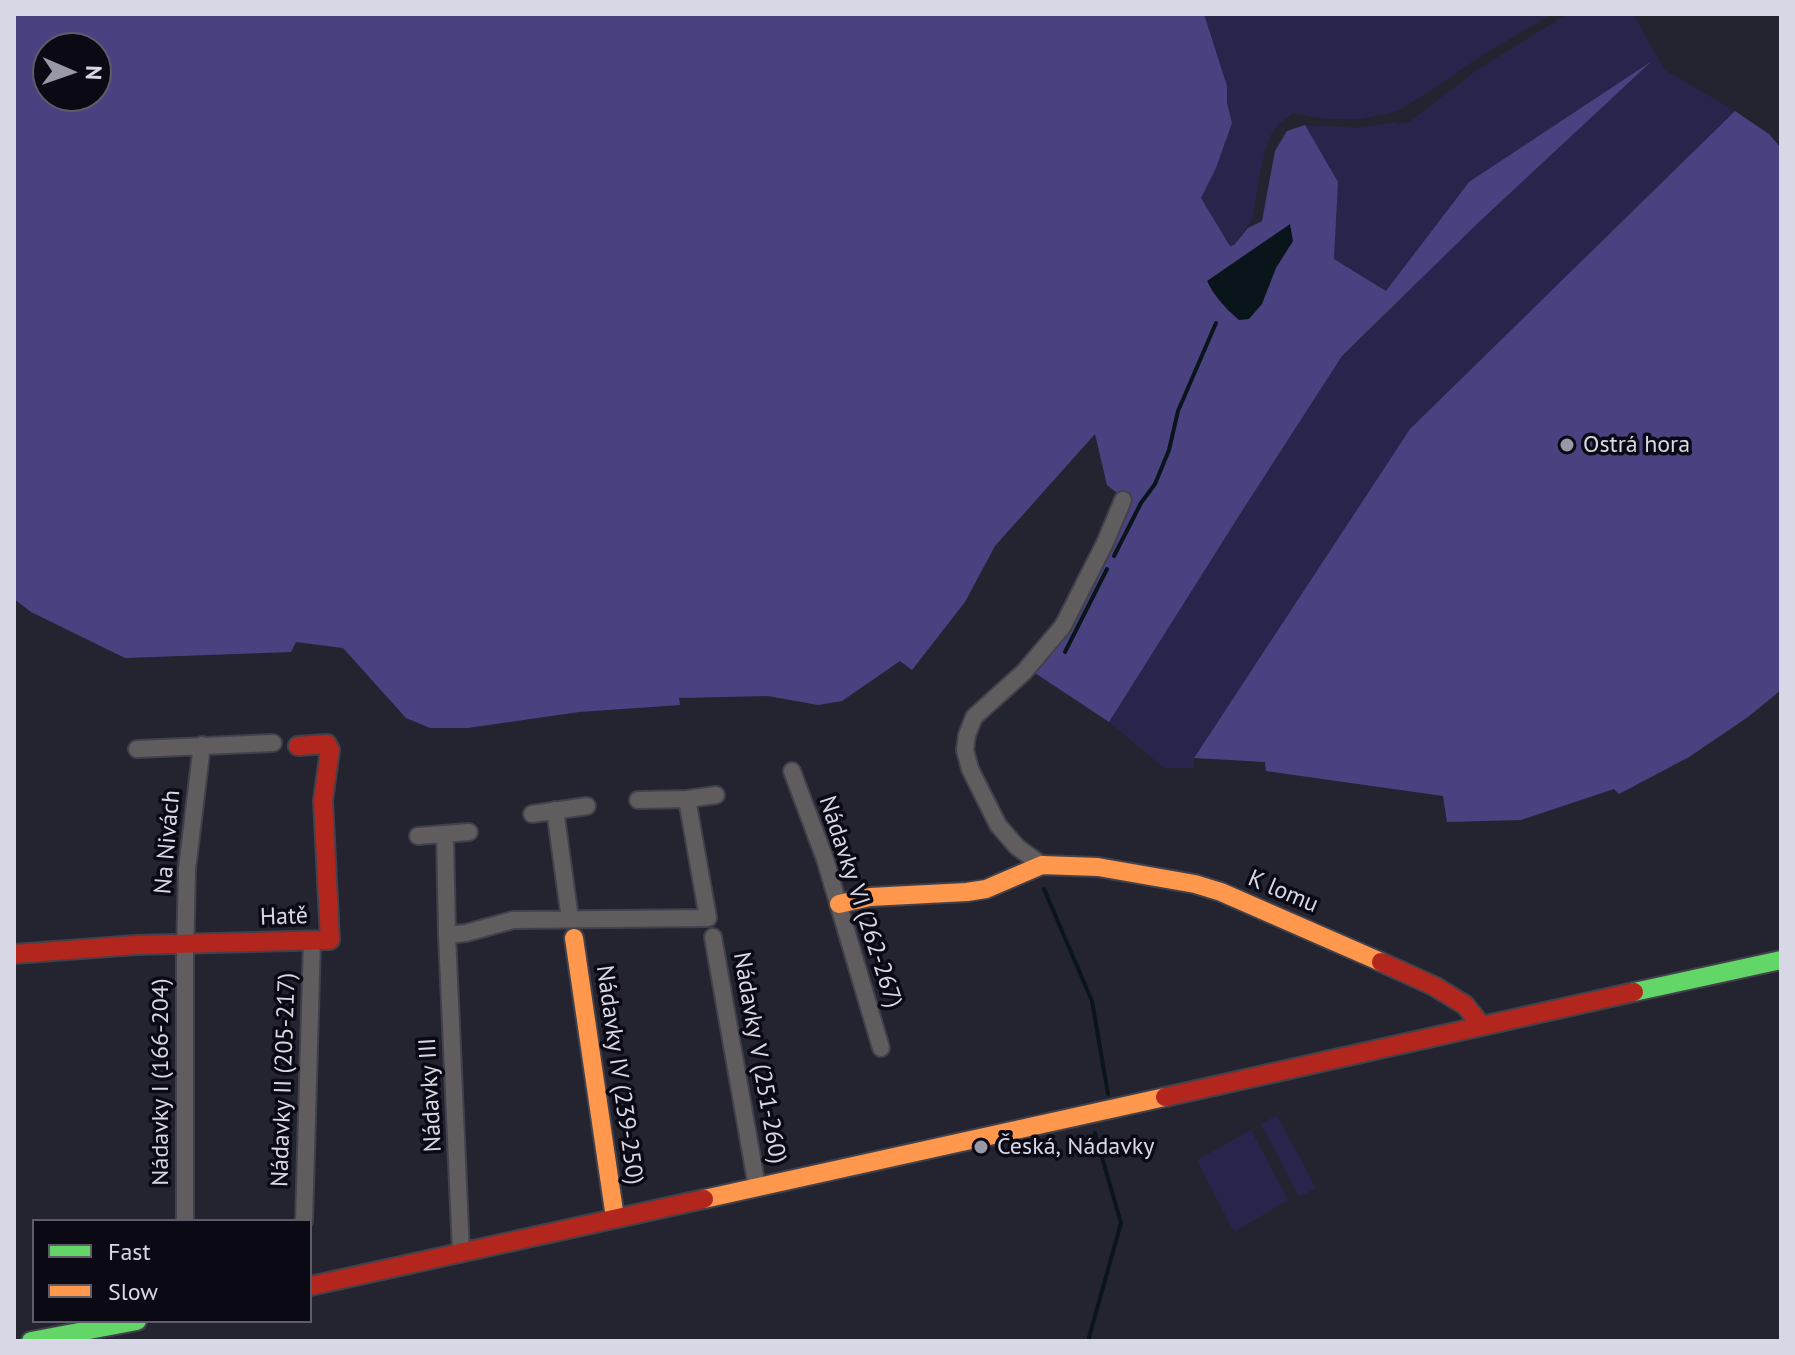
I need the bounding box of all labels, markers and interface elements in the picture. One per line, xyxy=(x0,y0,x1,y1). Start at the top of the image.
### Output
north arrow xyxy=(32,32,112,112)
text: N xyxy=(80,65,108,80)
place label: Ostrá hora xyxy=(1583,431,1690,459)
marker: Ostrá hora xyxy=(1558,436,1576,454)
street label: Na Nivách xyxy=(149,789,187,895)
street label: Nádavky VI (262-267) xyxy=(812,792,908,1012)
street label: K lomu xyxy=(1244,864,1322,920)
street label: Hatě xyxy=(259,902,309,932)
street label: Nádavky V (251-260) xyxy=(726,950,792,1166)
street label: Nádavky IV (239-250) xyxy=(589,964,649,1186)
street label: Nádavky II (205-217) xyxy=(266,972,302,1188)
street label: Nádavky I (166-204) xyxy=(147,978,175,1186)
street label: Nádavky III xyxy=(414,1037,448,1153)
place label: Česká, Nádavky xyxy=(997,1133,1154,1161)
marker: Česká, Nádavky xyxy=(972,1138,990,1156)
legend xyxy=(32,1219,312,1323)
text: Fast xyxy=(108,1236,151,1267)
text: Slow xyxy=(108,1276,158,1307)

